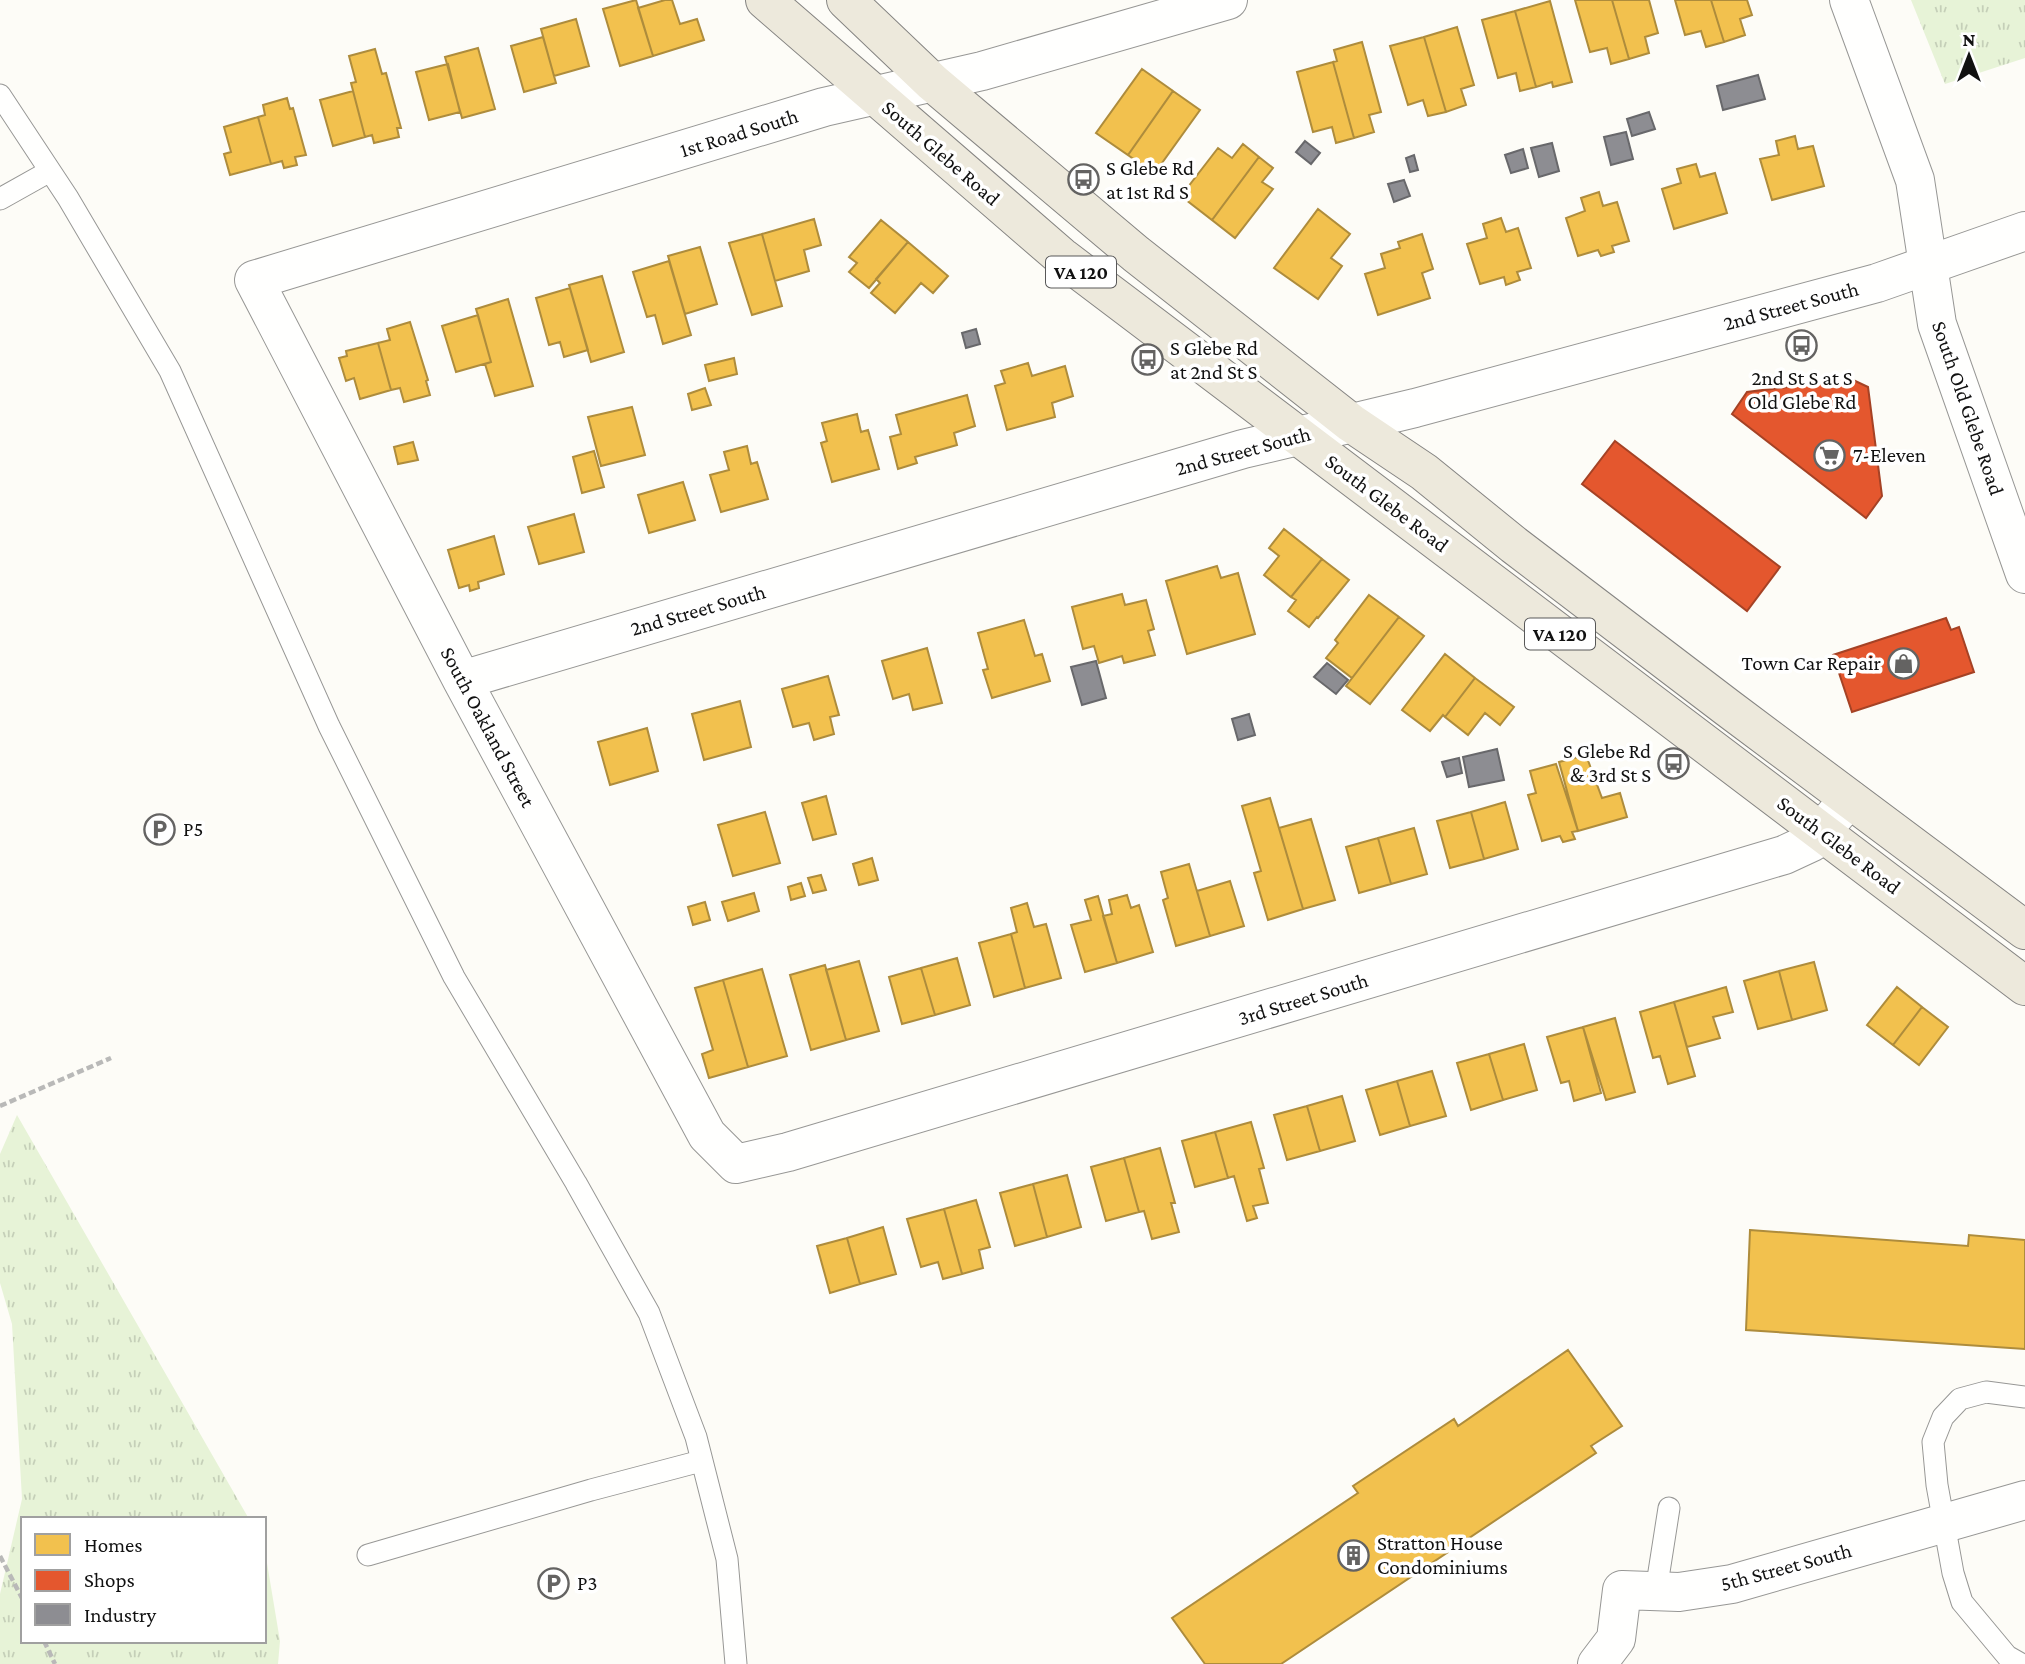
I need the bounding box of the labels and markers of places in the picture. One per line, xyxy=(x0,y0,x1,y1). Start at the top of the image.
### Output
place label: S Glebe Rd at 1st Rd S xyxy=(1106,156,1194,204)
bus stop icon: S Glebe Rd at 1st Rd S xyxy=(1066,163,1100,197)
bus stop icon: 2nd St S at S Old Glebe Rd xyxy=(1785,329,1819,363)
place label: S Glebe Rd at 2nd St S xyxy=(1170,336,1258,384)
bus stop icon: S Glebe Rd at 2nd St S xyxy=(1130,343,1164,377)
place label: 2nd St S at S Old Glebe Rd xyxy=(1748,366,1856,414)
supermarket icon: 7-Eleven xyxy=(1813,438,1847,472)
place label: 7-Eleven xyxy=(1853,443,1926,467)
shop icon: Town Car Repair xyxy=(1887,646,1921,680)
place label: Town Car Repair xyxy=(1742,651,1882,675)
place label: S Glebe Rd & 3rd St S xyxy=(1563,739,1651,787)
bus stop icon: S Glebe Rd & 3rd St S xyxy=(1657,746,1691,780)
parking icon: P5 xyxy=(143,812,177,846)
place label: P5 xyxy=(183,817,203,841)
place label: Stratton House Condominiums xyxy=(1377,1531,1508,1579)
building icon: Stratton House Condominiums xyxy=(1337,1538,1371,1572)
parking icon: P3 xyxy=(537,1566,571,1600)
place label: P3 xyxy=(577,1571,597,1595)

